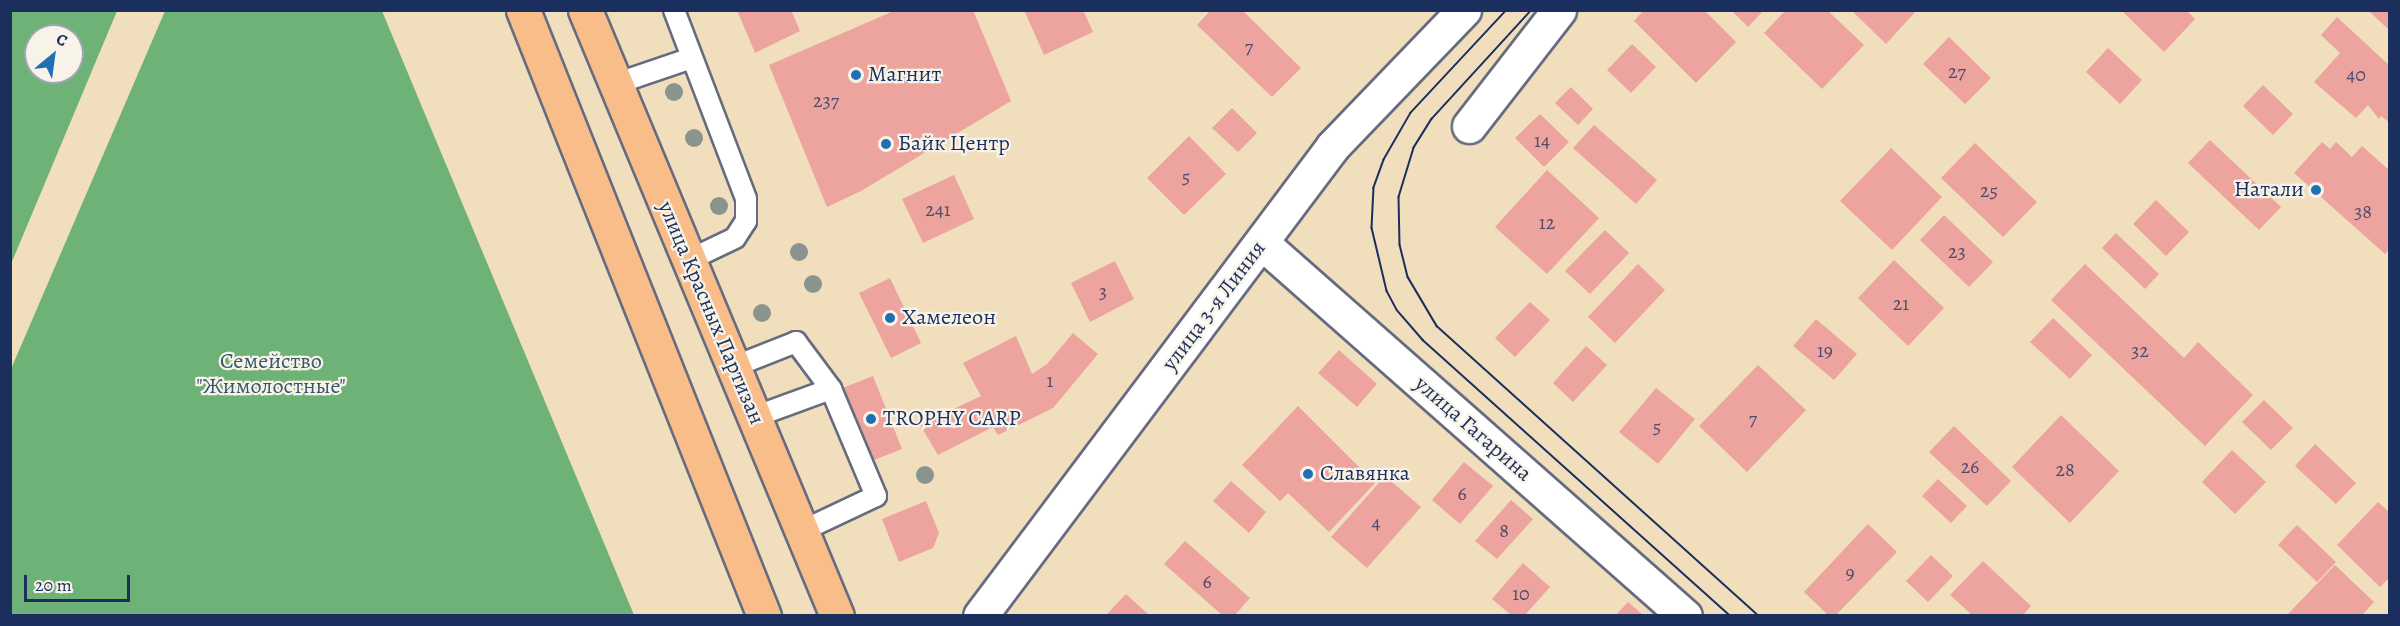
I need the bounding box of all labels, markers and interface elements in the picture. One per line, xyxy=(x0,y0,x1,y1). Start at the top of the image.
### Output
north arrow xyxy=(24,24,84,84)
text: С xyxy=(52,28,71,52)
house number: 7 xyxy=(1245,34,1253,58)
house number: 27 xyxy=(1948,59,1966,83)
place label: Магнит xyxy=(868,62,941,88)
house number: 40 xyxy=(2346,62,2366,86)
marker: Магнит xyxy=(849,68,863,82)
house number: 237 xyxy=(813,88,839,112)
house number: 14 xyxy=(1534,128,1550,152)
place label: Байк Центр xyxy=(898,131,1010,157)
marker: Байк Центр xyxy=(879,137,893,151)
house number: 5 xyxy=(1182,164,1190,188)
place label: Натали xyxy=(2234,177,2304,203)
house number: 25 xyxy=(1980,178,1998,202)
marker: Натали xyxy=(2309,183,2323,197)
street label: улица Красных Партизан xyxy=(652,197,770,429)
house number: 241 xyxy=(925,197,951,221)
house number: 38 xyxy=(2354,199,2372,223)
house number: 12 xyxy=(1539,210,1555,234)
street label: улица 3-я Линия xyxy=(1157,236,1271,376)
house number: 23 xyxy=(1948,239,1966,263)
house number: 3 xyxy=(1099,279,1107,303)
house number: 21 xyxy=(1893,291,1909,315)
place label: Хамелеон xyxy=(902,305,996,331)
marker: Хамелеон xyxy=(883,311,897,325)
house number: 19 xyxy=(1817,338,1833,362)
house number: 32 xyxy=(2131,338,2149,362)
park label: Семейство "Жимолостные" xyxy=(196,348,346,400)
house number: 1 xyxy=(1047,368,1053,392)
street label: улица Гагарина xyxy=(1409,371,1537,487)
place label: TROPHY CARP xyxy=(883,406,1021,432)
house number: 7 xyxy=(1749,406,1757,430)
marker: TROPHY CARP xyxy=(864,412,878,426)
house number: 5 xyxy=(1653,414,1661,438)
house number: 26 xyxy=(1961,454,1979,478)
house number: 28 xyxy=(2055,457,2075,481)
place label: Славянка xyxy=(1320,461,1410,487)
marker: Славянка xyxy=(1301,467,1315,481)
house number: 6 xyxy=(1457,481,1467,505)
house number: 4 xyxy=(1371,510,1381,534)
house number: 8 xyxy=(1499,518,1509,542)
house number: 9 xyxy=(1845,560,1855,584)
scale bar xyxy=(27,563,134,601)
house number: 6 xyxy=(1202,569,1212,593)
text: 20 m xyxy=(35,573,72,597)
house number: 10 xyxy=(1512,581,1530,605)

